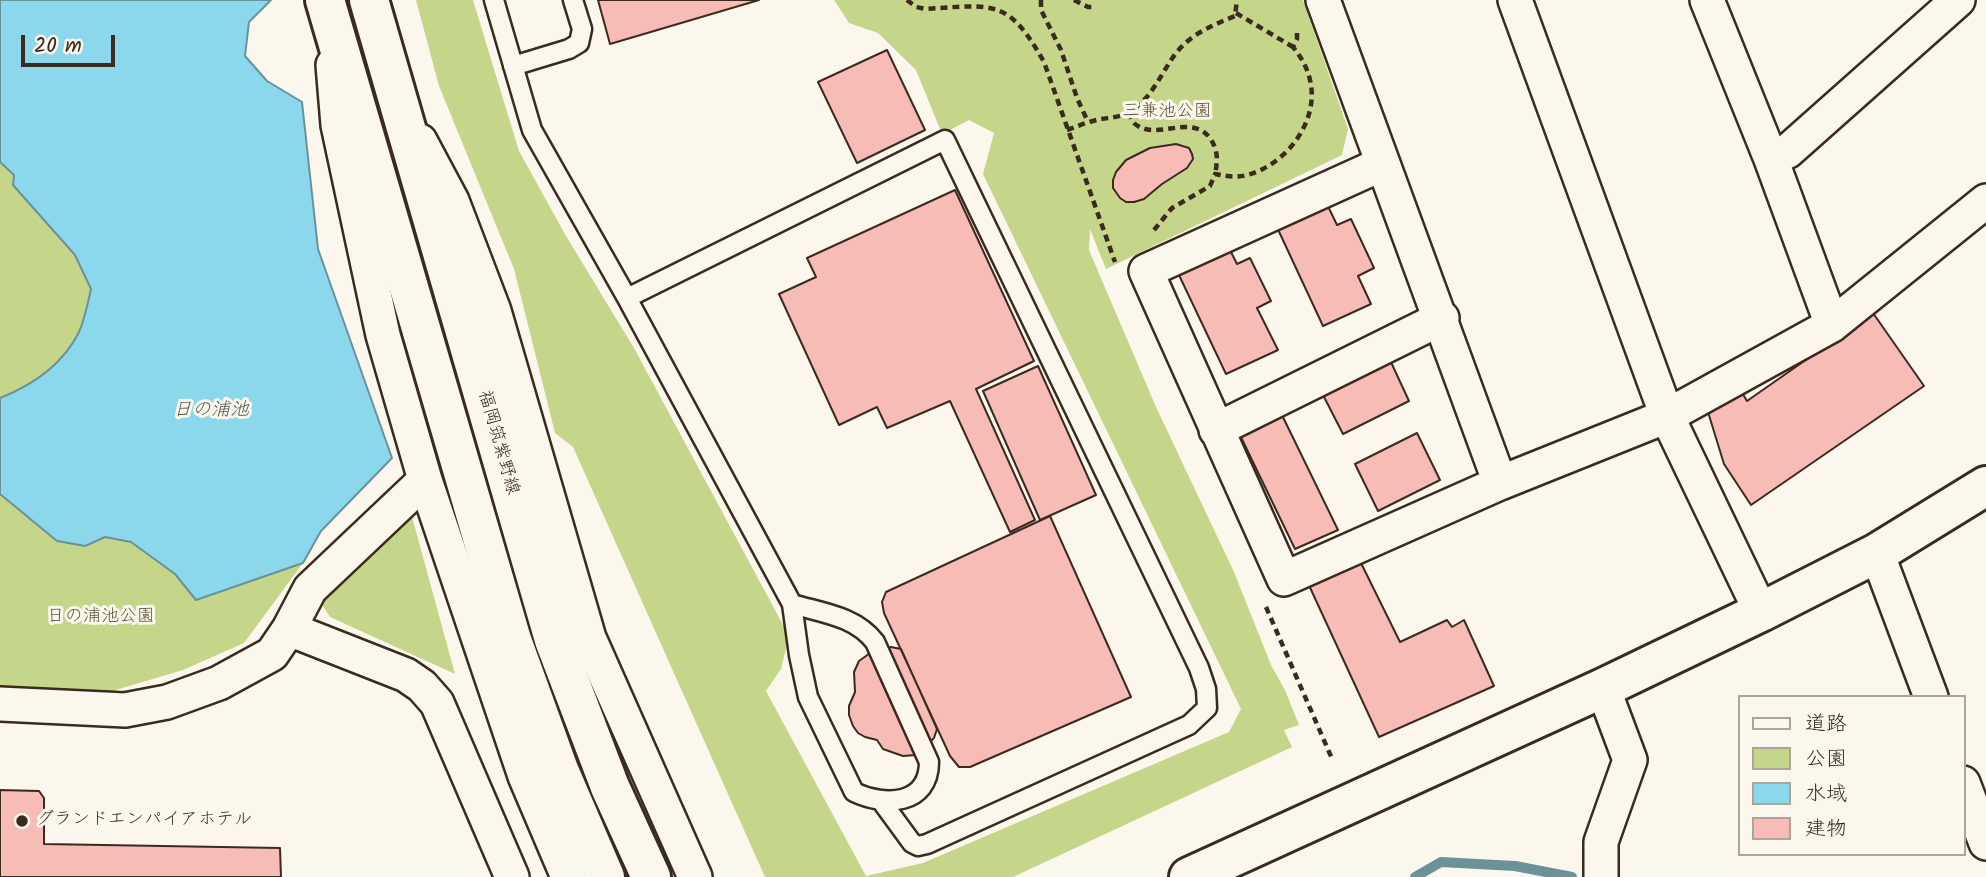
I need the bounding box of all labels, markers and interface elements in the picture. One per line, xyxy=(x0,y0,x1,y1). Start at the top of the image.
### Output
scale bar xyxy=(24,21,119,65)
text: 20 m xyxy=(34,30,82,63)
park label: 三兼池公園 xyxy=(1122,102,1212,124)
street label: 福岡筑紫野線 xyxy=(472,388,522,498)
water label: 日の浦池 xyxy=(173,401,249,423)
park label: 日の浦池公園 xyxy=(47,607,155,629)
legend xyxy=(1738,695,1965,856)
text: 道路 xyxy=(1805,708,1847,741)
text: 公園 xyxy=(1805,743,1847,776)
text: 水域 xyxy=(1805,778,1847,811)
place label: グランドエンパイアホテル xyxy=(36,810,252,832)
marker: グランドエンパイアホテル xyxy=(14,813,30,829)
text: 建物 xyxy=(1805,813,1847,846)

